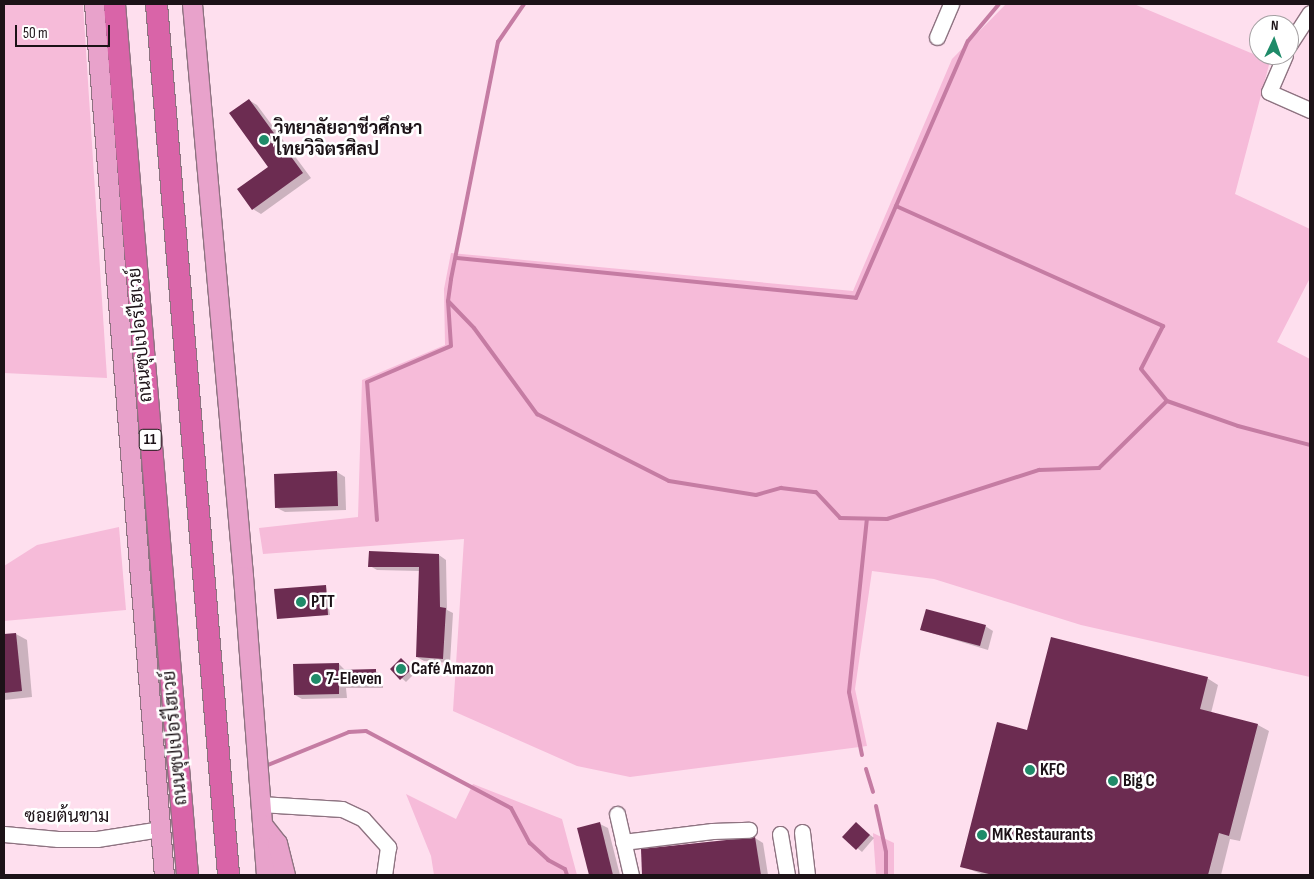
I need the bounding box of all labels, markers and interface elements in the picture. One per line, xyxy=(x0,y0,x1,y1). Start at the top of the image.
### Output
scale bar xyxy=(18,15,112,47)
north arrow xyxy=(1249,15,1299,65)
text: N xyxy=(1271,17,1279,34)
text: 50 m xyxy=(23,24,48,43)
place label: วิทยาลัยอาชีวศึกษา ไทยวิจิตรศิลป xyxy=(274,119,422,162)
marker: วิทยาลัยอาชีวศึกษา ไทยวิจิตรศิลป xyxy=(258,134,270,146)
street label: ถนนซุปเปอร์ไฮเวย์ xyxy=(124,267,158,403)
road number: 11 xyxy=(138,426,162,454)
place label: PTT xyxy=(311,591,335,613)
marker: PTT xyxy=(295,596,307,608)
place label: Café Amazon xyxy=(411,658,494,680)
marker: Café Amazon xyxy=(395,663,407,675)
place label: 7-Eleven xyxy=(326,668,382,690)
street label: ถนนซุปเปอร์ไฮเวย์ xyxy=(159,670,193,806)
marker: 7-Eleven xyxy=(310,673,322,685)
place label: KFC xyxy=(1040,759,1065,781)
marker: KFC xyxy=(1024,764,1036,776)
place label: Big C xyxy=(1123,770,1155,792)
marker: Big C xyxy=(1107,775,1119,787)
street label: ซอยต้นขาม xyxy=(25,806,109,828)
place label: MK Restaurants xyxy=(992,824,1093,846)
marker: MK Restaurants xyxy=(976,829,988,841)

